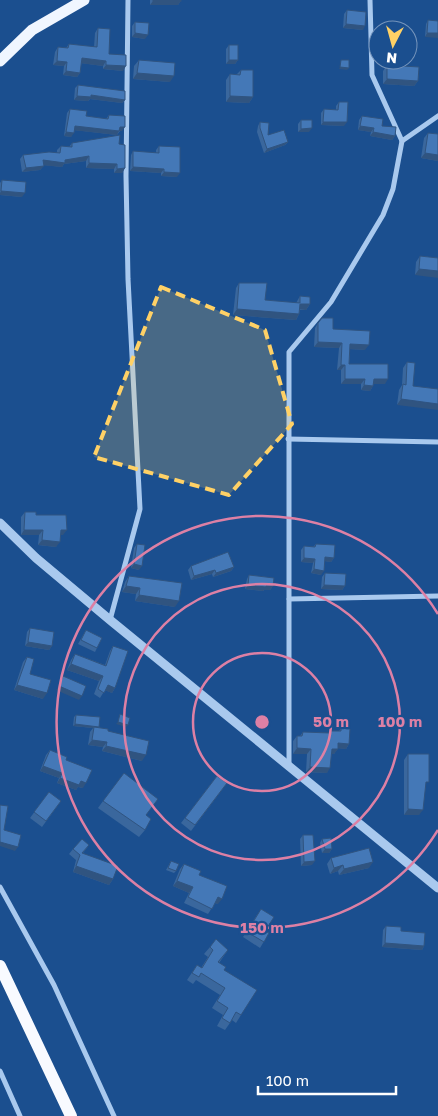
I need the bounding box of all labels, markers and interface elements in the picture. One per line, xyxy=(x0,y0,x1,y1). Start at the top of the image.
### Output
north arrow xyxy=(368,20,418,70)
text: N xyxy=(385,49,398,67)
text: 50 m xyxy=(313,712,349,730)
text: 100 m xyxy=(378,712,422,730)
centre of rings xyxy=(253,713,271,731)
text: 150 m xyxy=(240,918,284,936)
scale bar xyxy=(258,1064,396,1096)
text: 100 m xyxy=(266,1071,309,1089)

